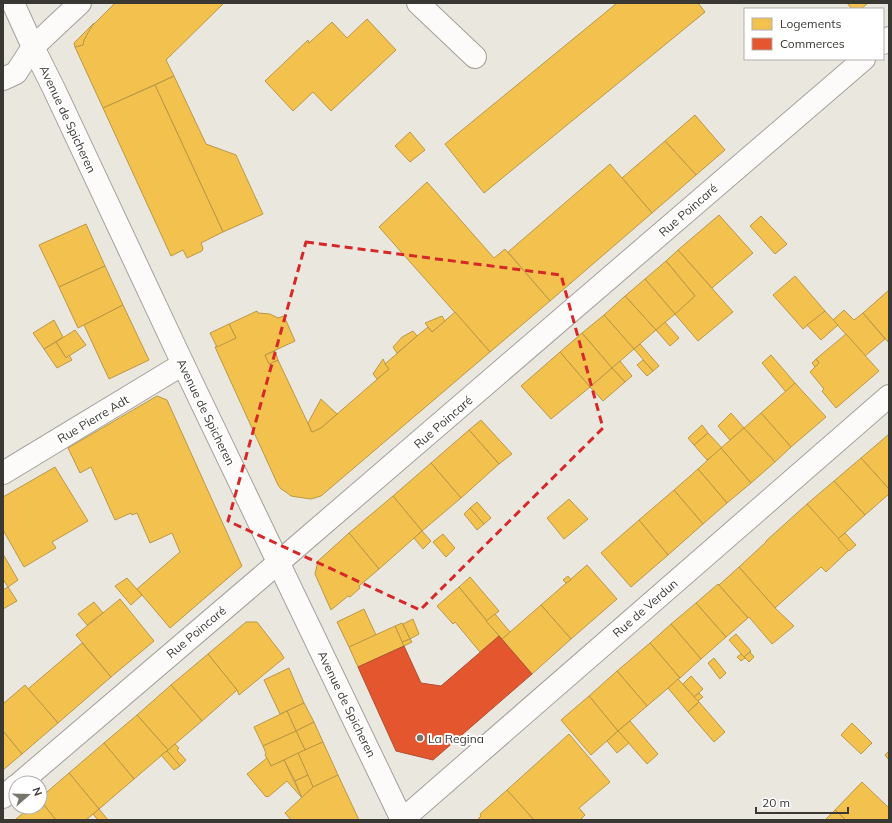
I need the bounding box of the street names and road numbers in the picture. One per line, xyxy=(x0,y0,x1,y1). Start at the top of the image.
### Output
street label: Avenue de Spicheren xyxy=(37,63,99,175)
street label: Rue Poincaré xyxy=(656,180,720,240)
street label: Avenue de Spicheren xyxy=(174,356,238,468)
street label: Rue Pierre Adt xyxy=(55,392,131,446)
street label: Rue Poincaré xyxy=(411,392,475,452)
street label: Rue de Verdun xyxy=(609,576,681,640)
street label: Rue Poincaré xyxy=(163,603,229,661)
street label: Avenue de Spicheren xyxy=(315,648,379,760)

